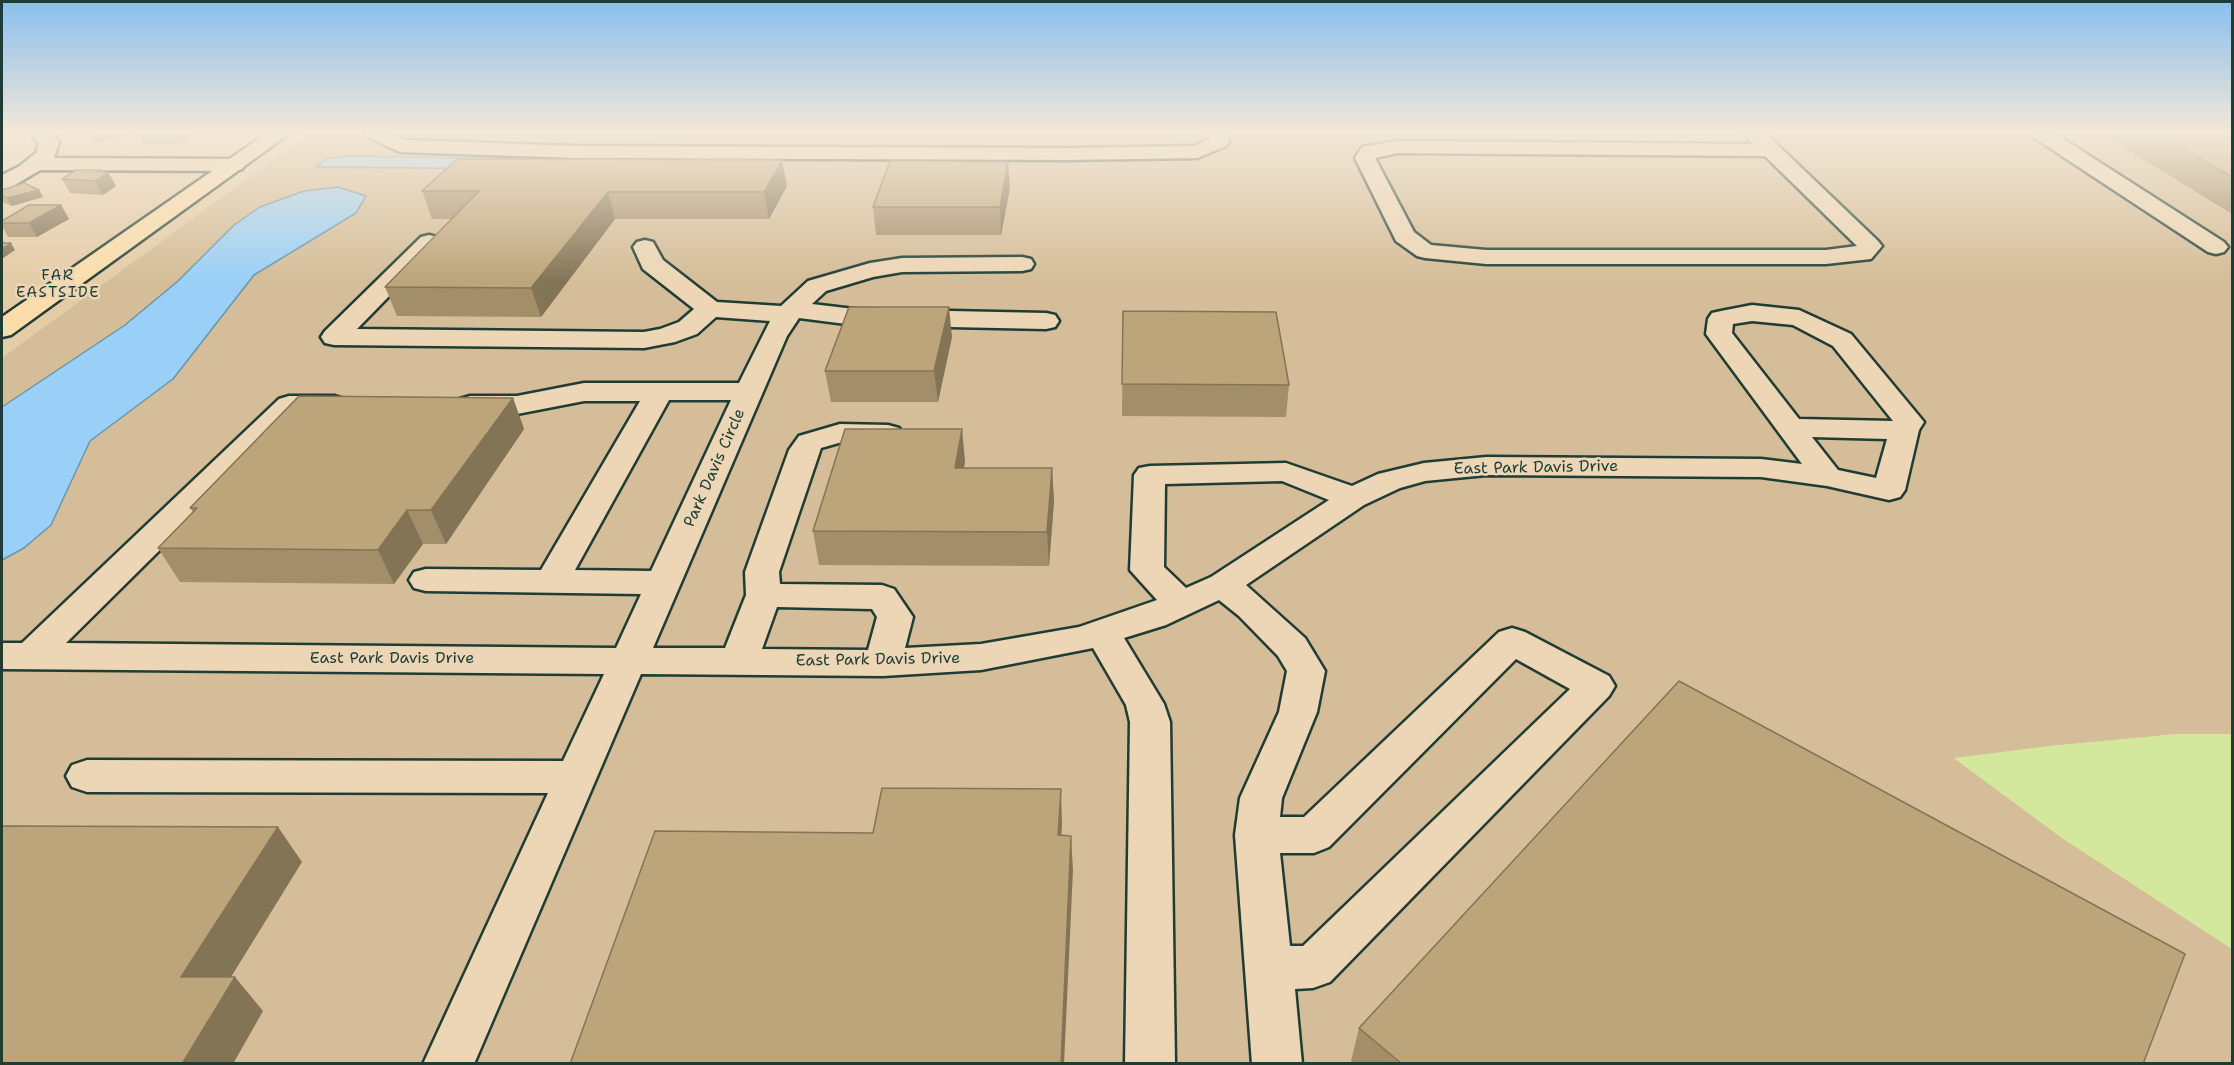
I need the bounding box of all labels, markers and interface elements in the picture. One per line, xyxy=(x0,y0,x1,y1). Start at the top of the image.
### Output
district label: FAR EASTSIDE xyxy=(16,267,100,302)
street label: Park Davis Circle xyxy=(680,406,750,530)
street label: East Park Davis Drive xyxy=(1454,457,1618,479)
street label: East Park Davis Drive xyxy=(310,649,474,669)
street label: East Park Davis Drive xyxy=(796,649,960,671)

